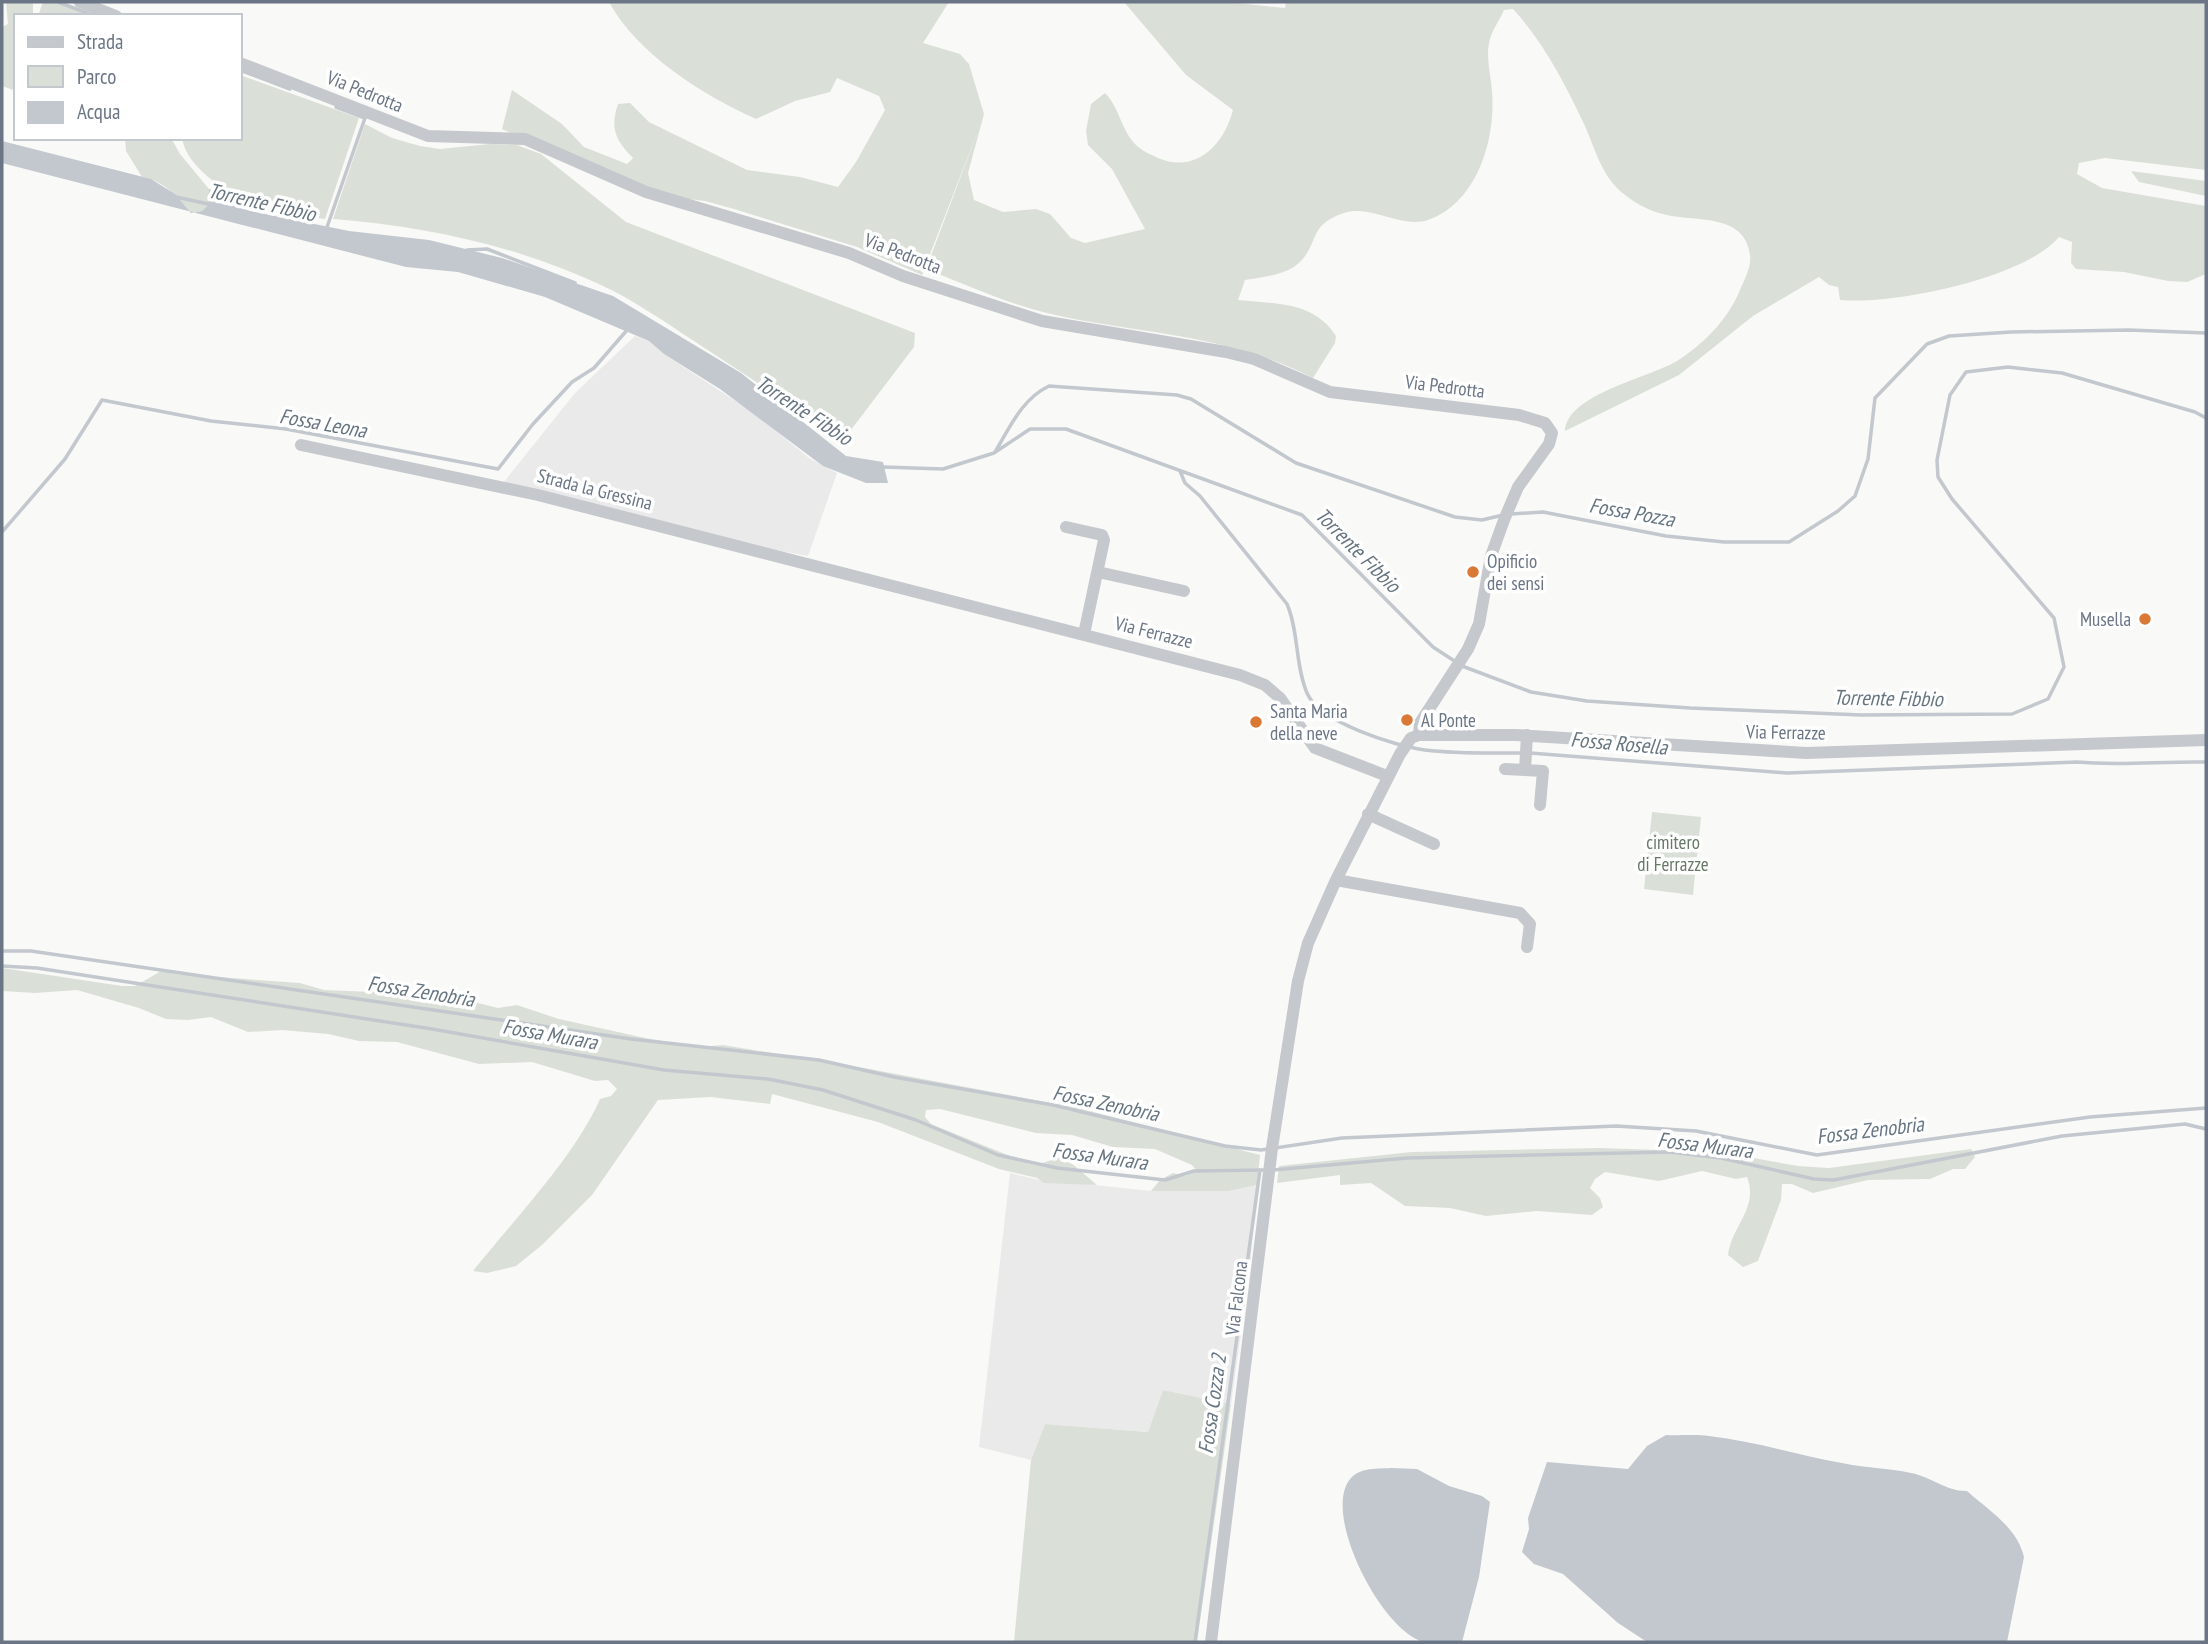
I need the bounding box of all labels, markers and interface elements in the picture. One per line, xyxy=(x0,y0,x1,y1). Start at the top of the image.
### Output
legend xyxy=(14,14,242,140)
text: Strada xyxy=(77,28,123,55)
text: Parco xyxy=(77,63,116,90)
street label: Via Pedrotta xyxy=(322,64,407,117)
text: Acqua xyxy=(77,98,120,125)
water label: Torrente Fibbio xyxy=(206,177,320,228)
street label: Via Pedrotta xyxy=(860,227,945,279)
water label: Torrente Fibbio xyxy=(751,369,859,452)
street label: Via Pedrotta xyxy=(1403,369,1486,403)
water label: Fossa Leona xyxy=(277,402,370,444)
street label: Strada la Gressina xyxy=(535,463,655,515)
water label: Fossa Pozza xyxy=(1587,491,1678,533)
water label: Torrente Fibbio xyxy=(1310,502,1408,600)
place label: Opificio dei sensi xyxy=(1487,549,1544,595)
marker: Opificio dei sensi xyxy=(1465,564,1481,580)
place label: Musella xyxy=(2080,607,2131,631)
street label: Via Ferrazze xyxy=(1112,610,1196,653)
marker: Musella xyxy=(2137,611,2153,627)
water label: Torrente Fibbio xyxy=(1833,684,1945,712)
place label: Santa Maria della neve xyxy=(1270,699,1348,745)
place label: Al Ponte xyxy=(1421,708,1476,732)
marker: Al Ponte xyxy=(1399,712,1415,728)
marker: Santa Maria della neve xyxy=(1248,714,1264,730)
street label: Via Ferrazze xyxy=(1745,719,1826,745)
water label: Fossa Rosella xyxy=(1569,725,1670,761)
park label: cimitero di Ferrazze xyxy=(1637,830,1709,876)
water label: Fossa Zenobria xyxy=(366,969,478,1013)
water label: Fossa Murara xyxy=(501,1012,601,1056)
water label: Fossa Zenobria xyxy=(1051,1079,1163,1128)
water label: Fossa Zenobria xyxy=(1815,1110,1927,1150)
water label: Fossa Murara xyxy=(1656,1126,1756,1164)
water label: Fossa Murara xyxy=(1051,1136,1151,1176)
street label: Via Falcona xyxy=(1219,1259,1252,1338)
water label: Fossa Cozza 2 xyxy=(1192,1351,1233,1455)

